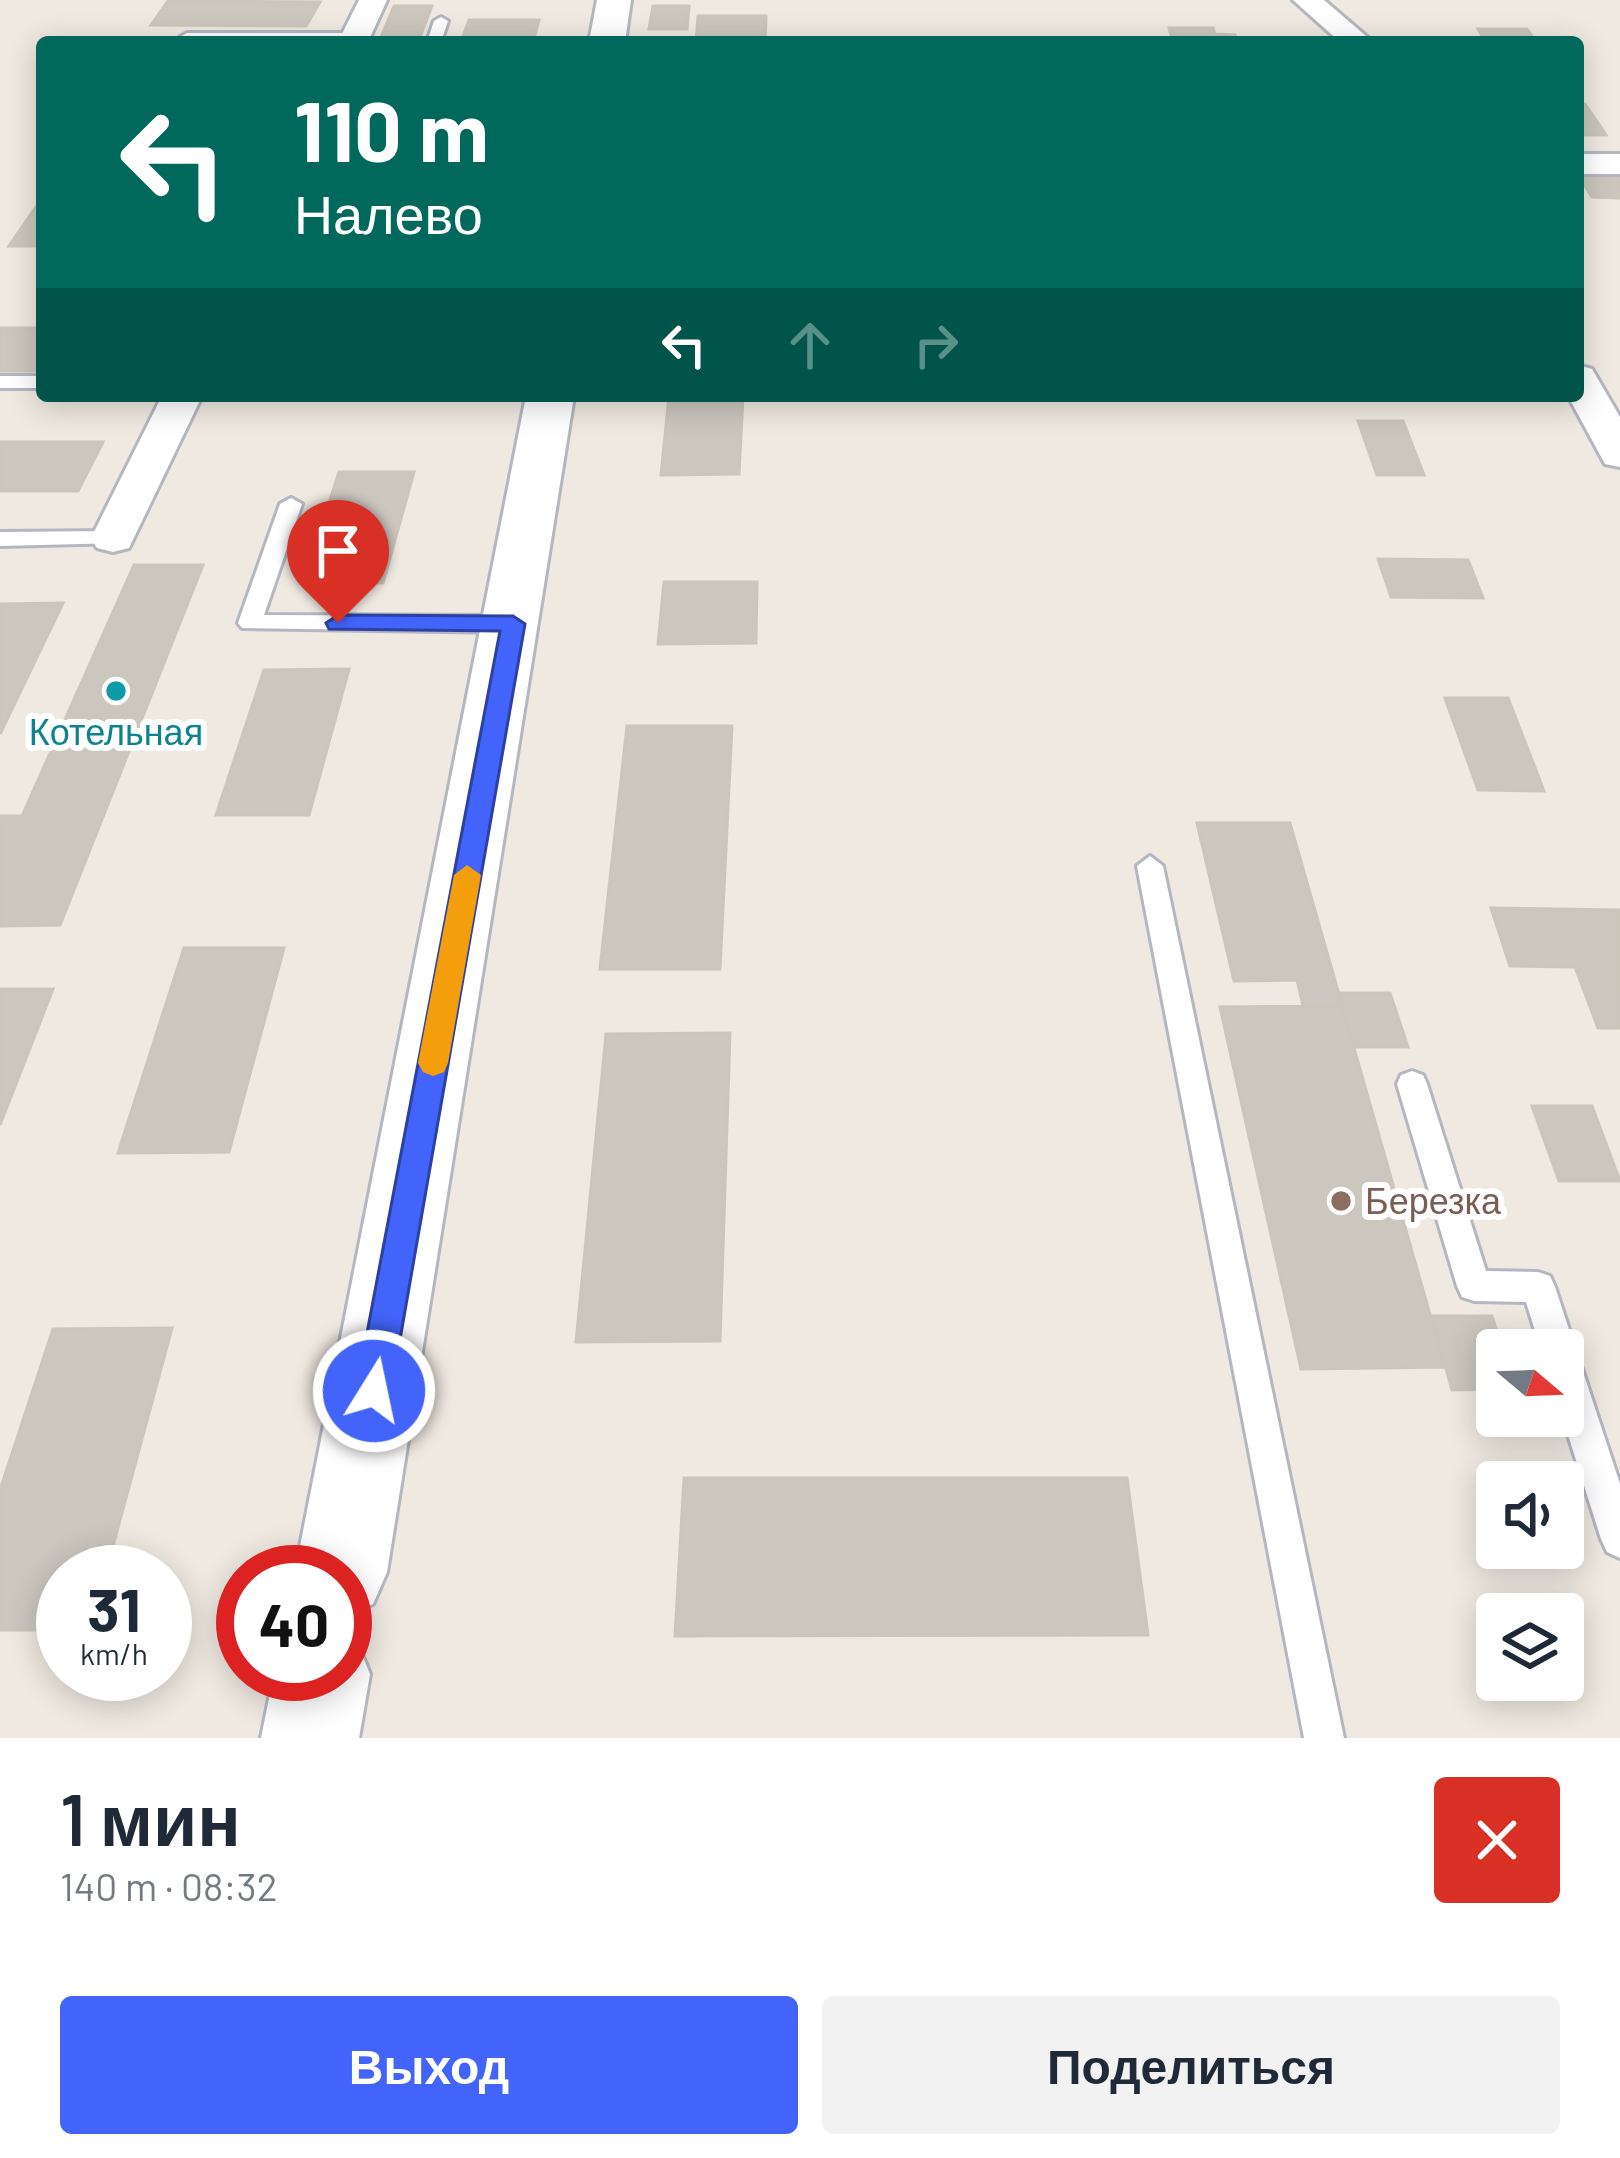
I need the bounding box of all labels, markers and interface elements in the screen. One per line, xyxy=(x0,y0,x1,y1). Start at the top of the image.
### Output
text: 110 m xyxy=(294,78,489,179)
icon: left xyxy=(96,84,252,240)
text: Налево xyxy=(294,180,483,245)
icon: left xyxy=(651,312,717,378)
icon: ahead xyxy=(777,312,843,378)
icon: right xyxy=(903,312,969,378)
pin xyxy=(287,500,389,623)
icon: arrive xyxy=(305,518,371,584)
marker: Котельная xyxy=(103,678,129,704)
place label: Котельная xyxy=(29,709,203,752)
place label: Березка xyxy=(1365,1178,1502,1222)
marker: Березка xyxy=(1328,1188,1354,1214)
position arrow xyxy=(311,1328,437,1454)
north arrow xyxy=(1476,1329,1584,1437)
map controls xyxy=(1476,1329,1584,1701)
button: sound xyxy=(1476,1461,1584,1569)
speed limit sign: 40 xyxy=(216,1545,372,1701)
text: 31 xyxy=(87,1572,141,1644)
button: layers xyxy=(1476,1593,1584,1701)
text: km/h xyxy=(80,1635,148,1671)
text: 1 мин xyxy=(60,1774,241,1860)
button: close xyxy=(1434,1777,1560,1903)
text: 140 m · 08:32 xyxy=(60,1862,278,1909)
button: Выход xyxy=(60,1996,798,2134)
button: Поделиться xyxy=(822,1996,1560,2134)

